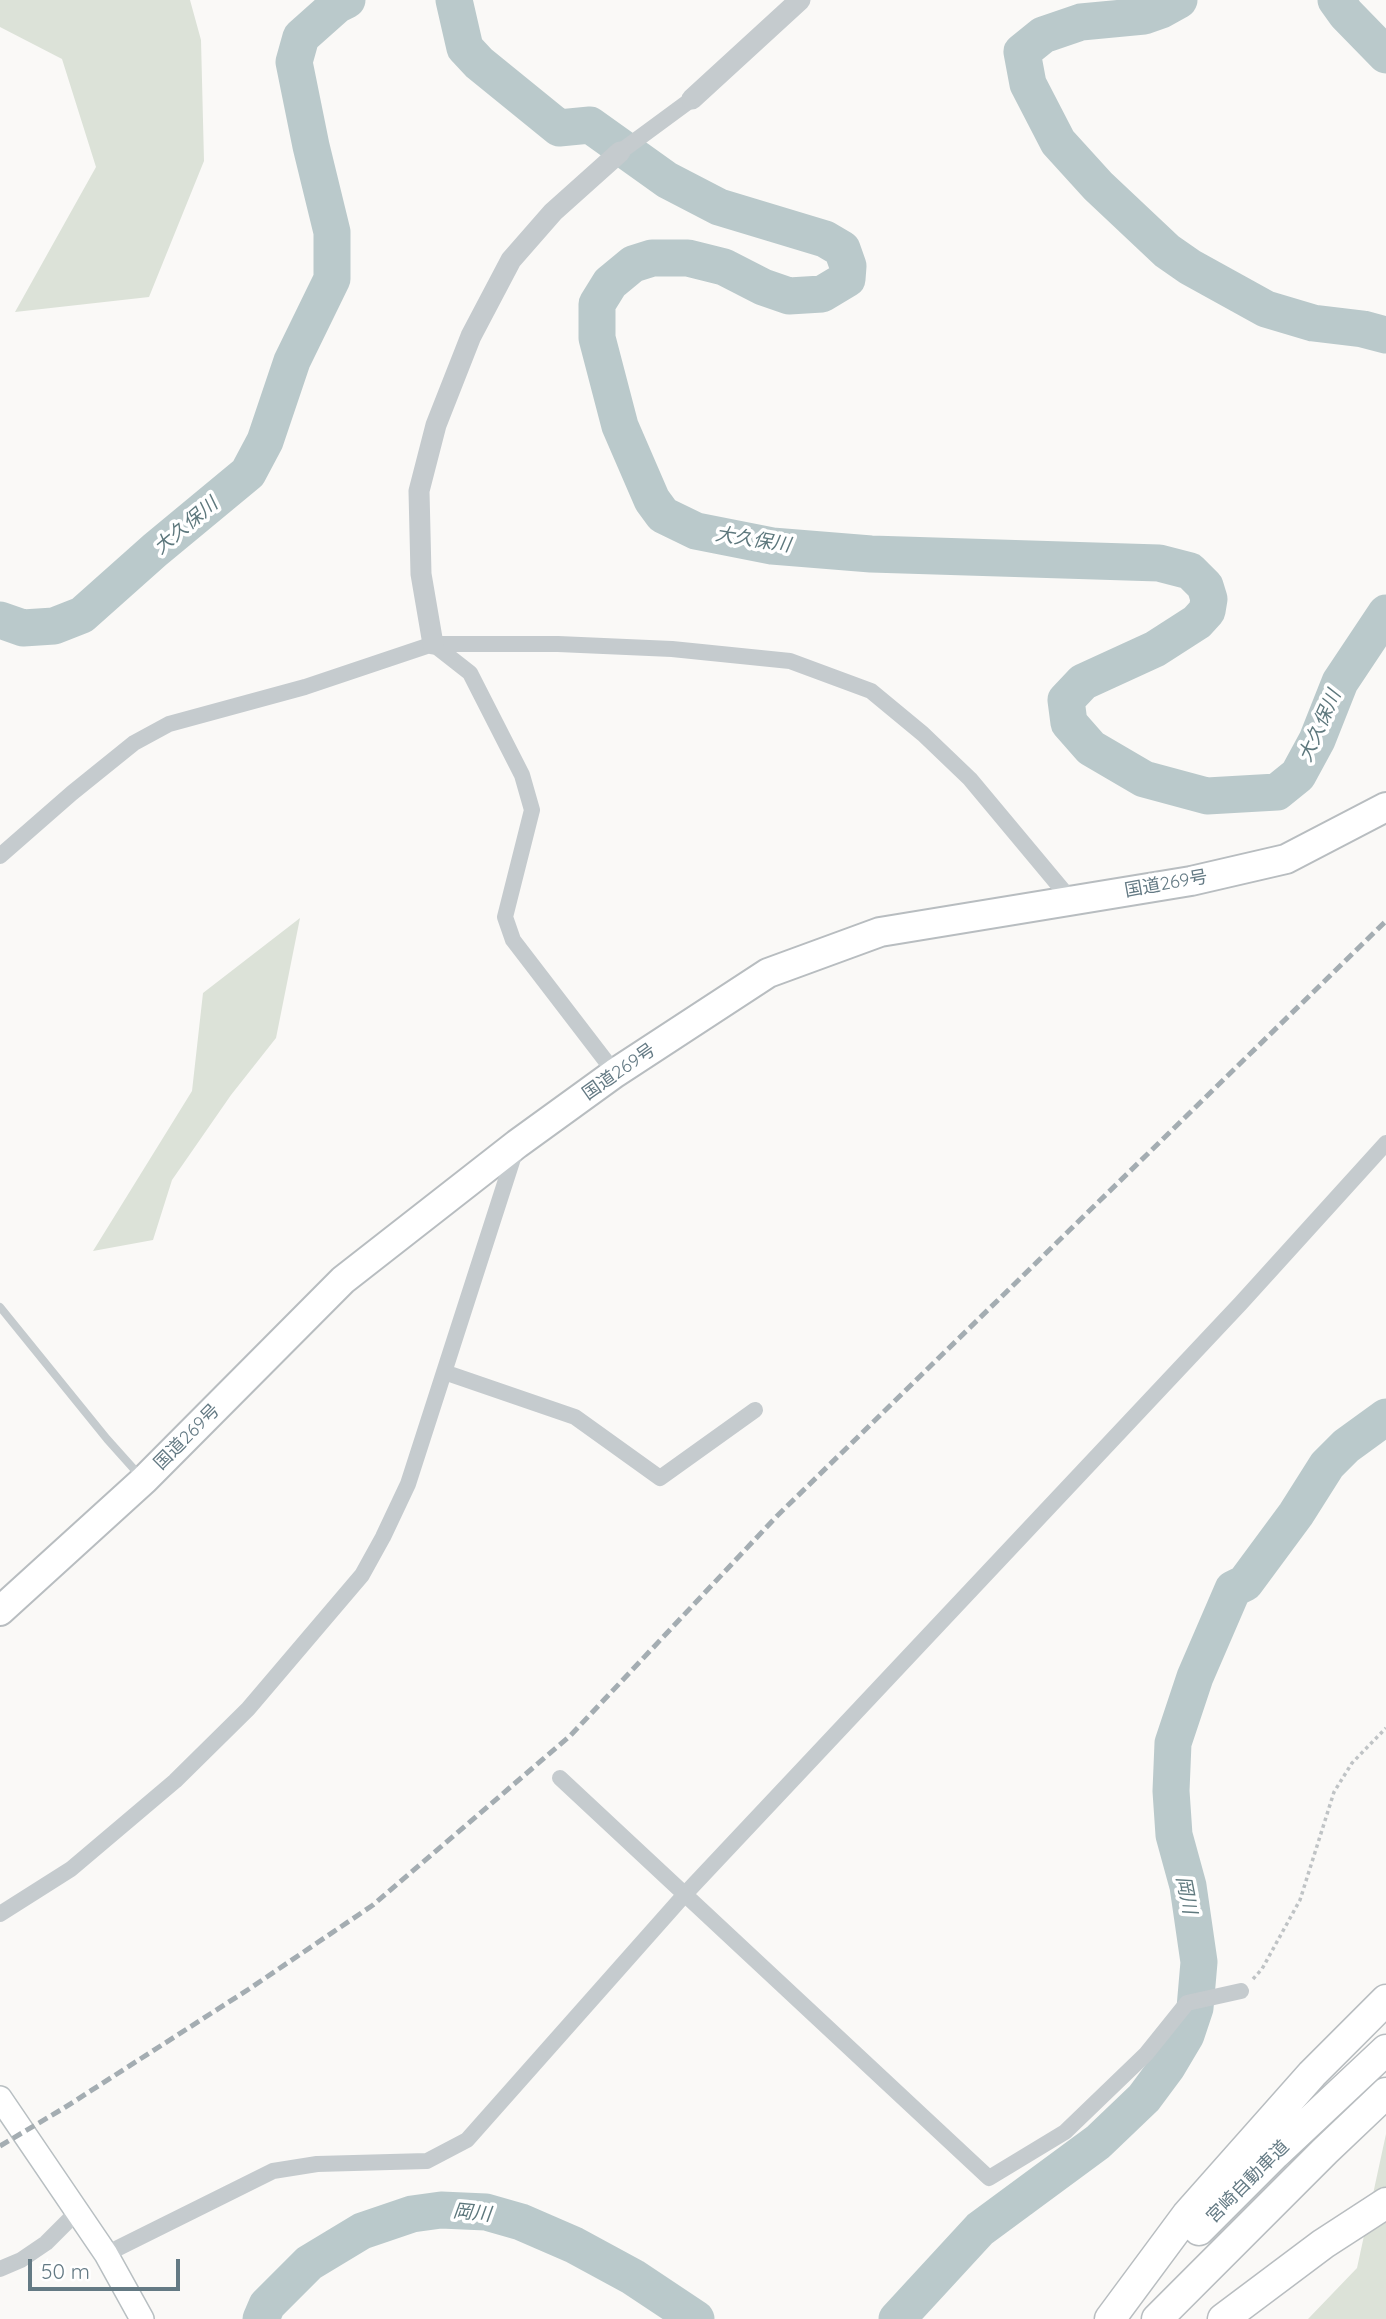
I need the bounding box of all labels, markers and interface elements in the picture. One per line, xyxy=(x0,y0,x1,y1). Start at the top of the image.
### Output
water label: 大久保川 xyxy=(150,493,222,559)
water label: 大久保川 xyxy=(714,523,792,557)
water label: 大久保川 xyxy=(1294,687,1346,765)
street label: 国道269号 xyxy=(1123,866,1209,902)
street label: 国道269号 xyxy=(579,1039,659,1105)
street label: 国道269号 xyxy=(150,1400,224,1474)
water label: 岡川 xyxy=(1171,1874,1201,1916)
street label: 宮崎自動車道 xyxy=(1202,2136,1294,2228)
water label: 岡川 xyxy=(452,2200,492,2226)
scale bar xyxy=(32,2246,184,2290)
text: 50 m xyxy=(41,2258,90,2284)

